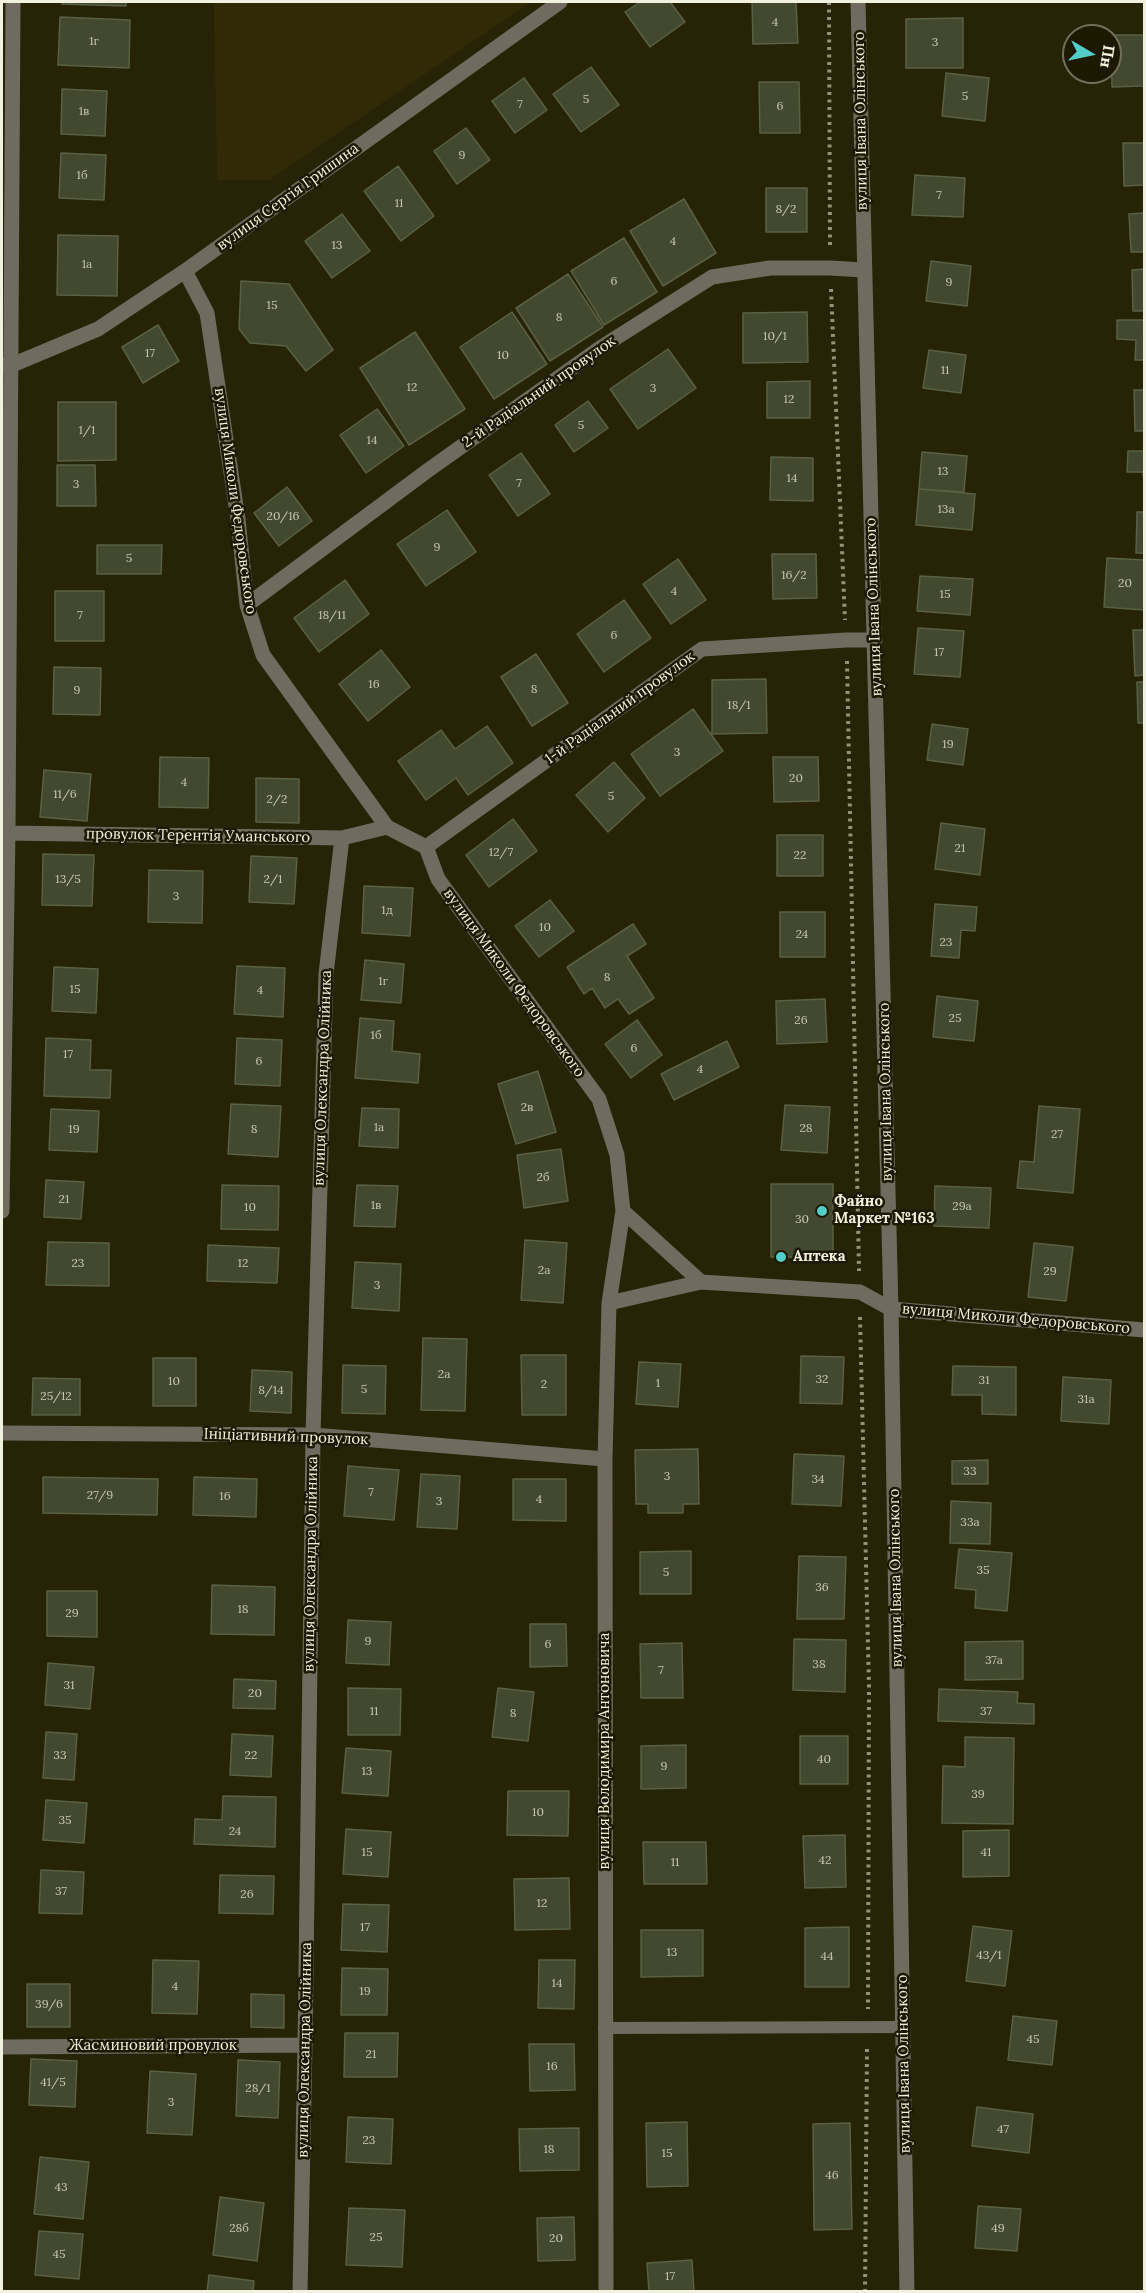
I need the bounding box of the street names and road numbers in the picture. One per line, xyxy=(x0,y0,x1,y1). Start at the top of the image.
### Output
street label: вулиця Івана Олінського xyxy=(850,31,872,211)
street label: вулиця Сергія Гришина xyxy=(213,139,363,255)
street label: 2-й Радіальний провулок xyxy=(459,332,619,452)
street label: вулиця Миколи Федоровського xyxy=(210,387,260,615)
street label: вулиця Івана Олінського xyxy=(862,517,886,697)
street label: 1-й Радіальний провулок xyxy=(542,648,698,768)
street label: провулок Терентія Уманського xyxy=(86,825,310,847)
street label: вулиця Миколи Федоровського xyxy=(440,885,588,1081)
street label: вулиця Олександра Олійника xyxy=(310,970,336,1186)
street label: вулиця Івана Олінського xyxy=(875,1002,897,1182)
street label: вулиця Миколи Федоровського xyxy=(901,1300,1131,1338)
street label: Ініціативний провулок xyxy=(203,1425,369,1449)
street label: вулиця Олександра Олійника xyxy=(300,1456,322,1672)
street label: вулиця Івана Олінського xyxy=(885,1488,907,1668)
street label: вулиця Володимира Антоновича xyxy=(596,1633,614,1869)
street label: вулиця Олександра Олійника xyxy=(294,1942,316,2158)
street label: вулиця Івана Олінського xyxy=(893,1974,915,2154)
street label: Жасминовий провулок xyxy=(69,2037,237,2055)

